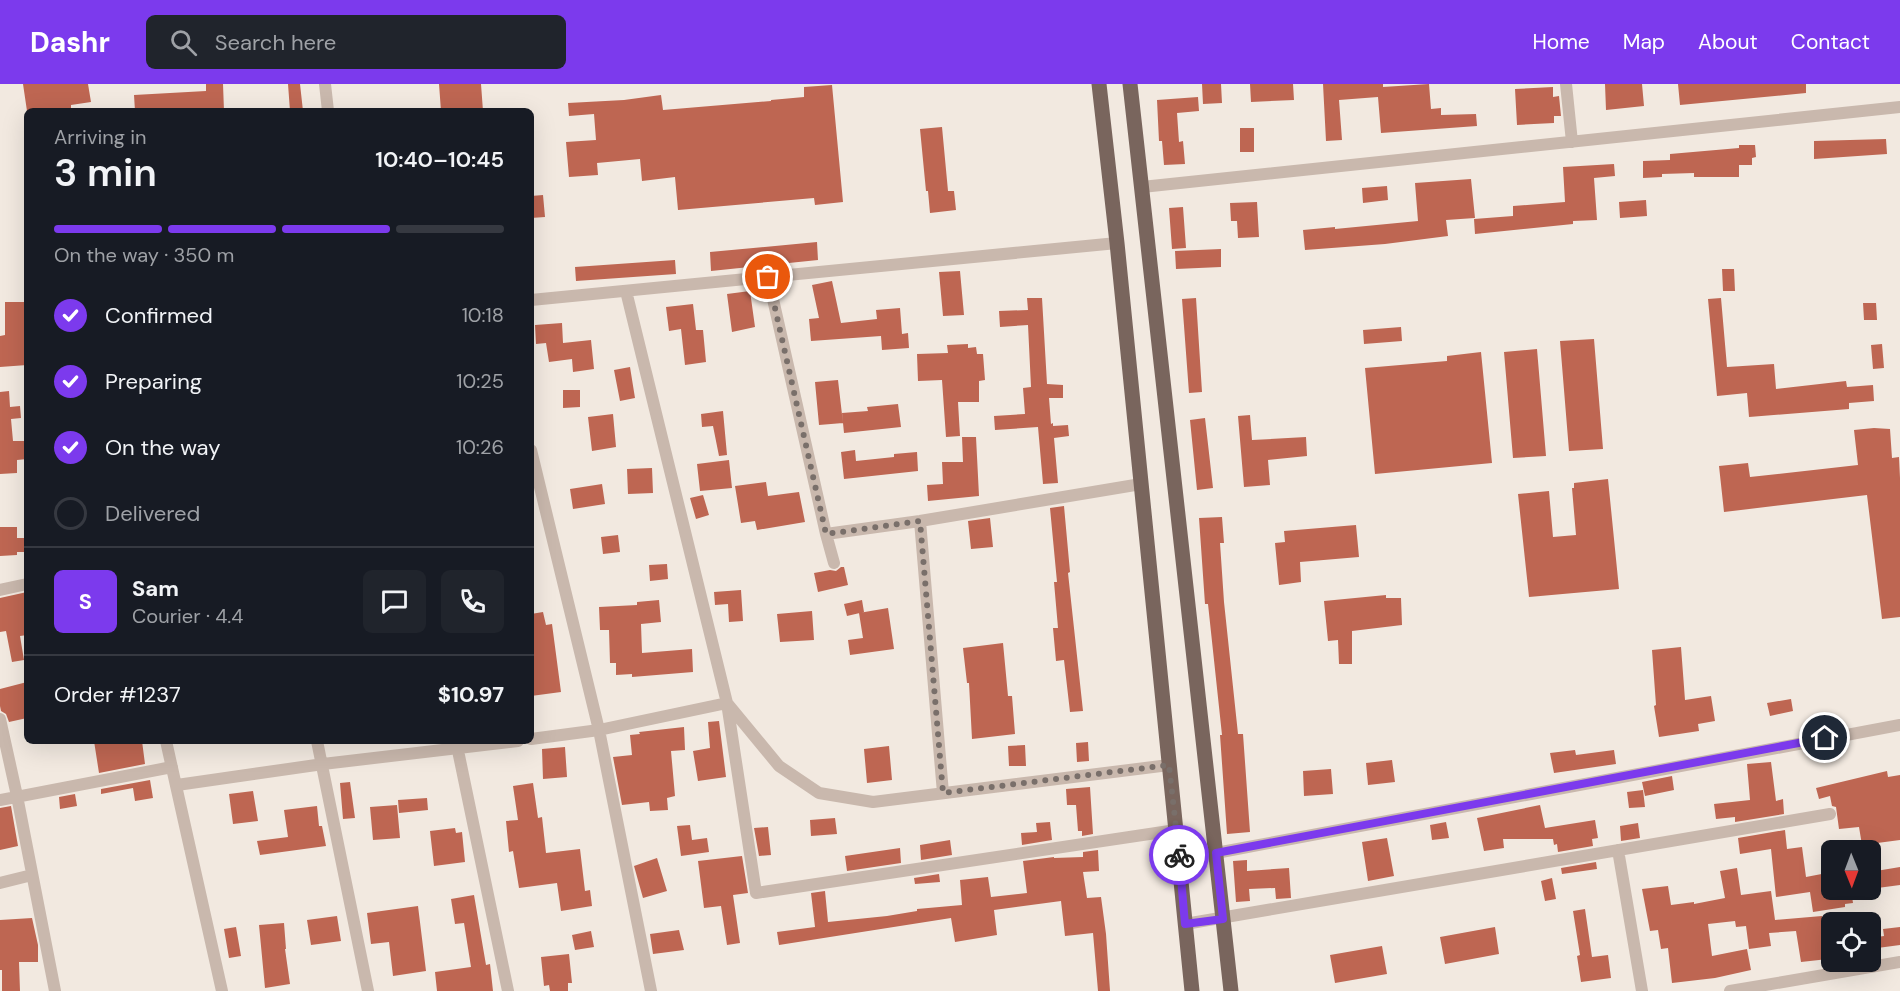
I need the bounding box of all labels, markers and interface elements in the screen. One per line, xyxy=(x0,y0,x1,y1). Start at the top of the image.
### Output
search box xyxy=(146,15,566,69)
text: Dashr xyxy=(30,24,110,61)
icon: search xyxy=(167,26,200,59)
text: Search here xyxy=(215,28,336,57)
text: Home xyxy=(1532,28,1590,56)
text: Map xyxy=(1623,28,1665,56)
text: About xyxy=(1698,28,1758,56)
text: Contact xyxy=(1791,28,1870,56)
text: Arriving in xyxy=(54,124,146,150)
text: 10:40–10:45 xyxy=(375,145,504,174)
text: 3 min xyxy=(54,147,157,198)
text: On the way · 350 m xyxy=(54,242,234,268)
pin xyxy=(742,251,793,302)
icon: bag xyxy=(751,260,784,293)
icon: check xyxy=(54,299,87,332)
text: Confirmed xyxy=(105,301,213,330)
text: 10:18 xyxy=(462,302,504,328)
icon: check xyxy=(54,365,87,398)
text: Preparing xyxy=(105,367,202,396)
text: 10:25 xyxy=(456,368,504,394)
icon: check xyxy=(54,431,87,464)
text: On the way xyxy=(105,433,220,462)
text: 10:26 xyxy=(456,434,504,460)
text: Delivered xyxy=(105,499,200,528)
button: chat xyxy=(363,570,426,633)
button: phone xyxy=(441,570,504,633)
text: Sam xyxy=(132,574,179,603)
text: S xyxy=(79,587,92,616)
text: Courier · 4.4 xyxy=(132,603,243,629)
text: Order #1237 xyxy=(54,680,181,709)
text: $10.97 xyxy=(438,680,504,709)
pin xyxy=(1799,712,1850,763)
icon: home xyxy=(1808,721,1841,754)
courier xyxy=(1149,825,1209,885)
icon: bike xyxy=(1163,839,1196,872)
north arrow xyxy=(1821,840,1881,900)
map controls xyxy=(1821,840,1881,972)
button: locate xyxy=(1821,912,1881,972)

